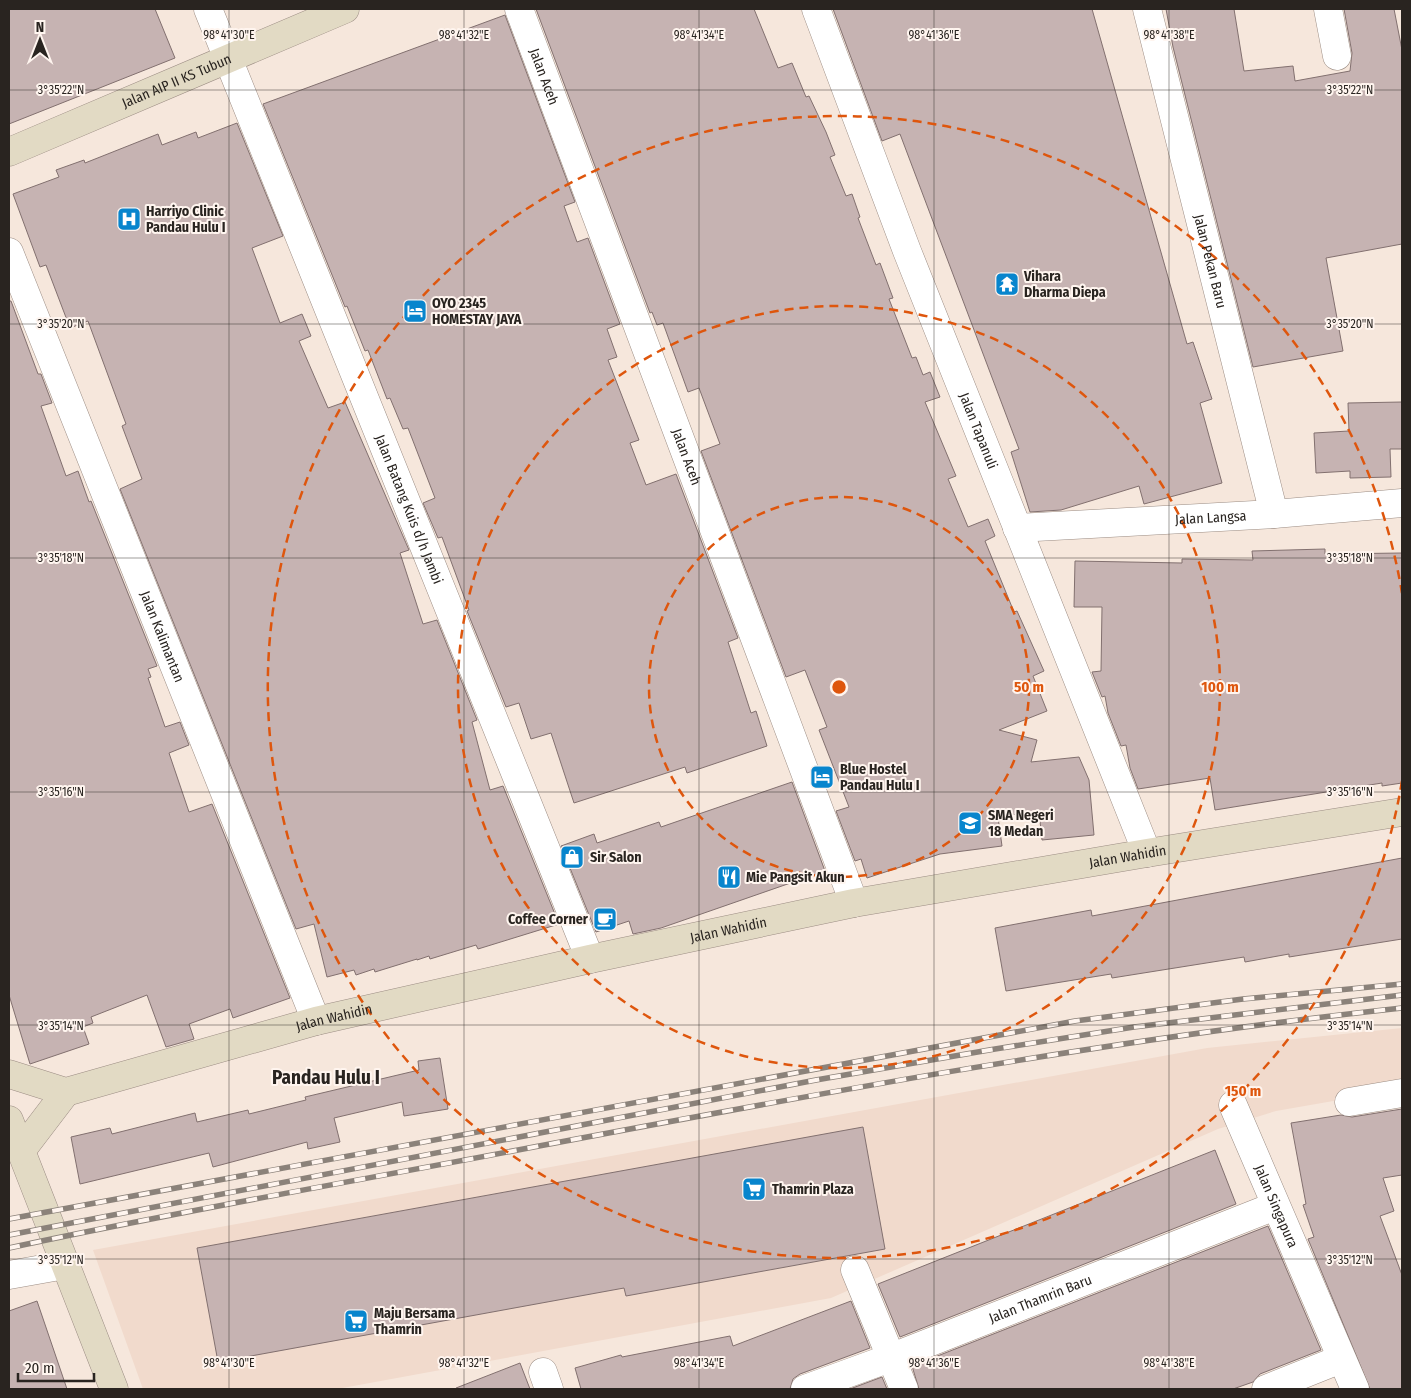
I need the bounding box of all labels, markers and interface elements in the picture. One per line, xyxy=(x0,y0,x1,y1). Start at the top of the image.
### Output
north arrow xyxy=(15,15,65,65)
text: N xyxy=(36,19,44,36)
text: 98°41'30"E xyxy=(203,28,255,42)
text: 98°41'32"E xyxy=(439,28,490,42)
text: 98°41'34"E xyxy=(674,28,725,42)
text: 98°41'36"E xyxy=(908,28,960,42)
text: 98°41'38"E xyxy=(1143,28,1195,42)
street label: Jalan Aceh xyxy=(525,46,562,107)
street label: Jalan AIP II KS Tubun xyxy=(119,50,234,112)
text: 3°35'22"N xyxy=(38,83,84,97)
text: 3°35'22"N xyxy=(1327,83,1373,97)
place label: Harriyo Clinic Pandau Hulu I xyxy=(146,203,226,236)
hospital icon: Harriyo Clinic Pandau Hulu I xyxy=(116,206,142,232)
street label: Jalan Pekan Baru xyxy=(1190,213,1230,310)
place label: Vihara Dharma Diepa xyxy=(1023,268,1106,301)
temple icon: Vihara Dharma Diepa xyxy=(994,271,1020,297)
place label: OYO 2345 HOMESTAY JAYA xyxy=(432,295,522,328)
hotel icon: OYO 2345 HOMESTAY JAYA xyxy=(402,298,428,324)
text: 3°35'20"N xyxy=(37,317,85,331)
text: 3°35'20"N xyxy=(1326,317,1374,331)
street label: Jalan Tapanuli xyxy=(955,390,1001,471)
street label: Jalan Aceh xyxy=(668,426,705,487)
street label: Jalan Batang Kuis d/h Jambi xyxy=(371,432,446,586)
street label: Jalan Langsa xyxy=(1175,508,1247,528)
text: 3°35'18"N xyxy=(38,551,84,565)
text: 3°35'18"N xyxy=(1327,551,1373,565)
street label: Jalan Kalimantan xyxy=(136,589,188,685)
centre of rings xyxy=(830,678,848,696)
text: 50 m xyxy=(1014,678,1044,696)
text: 100 m xyxy=(1201,678,1239,696)
place label: Blue Hostel Pandau Hulu I xyxy=(840,761,920,794)
hotel icon: Blue Hostel Pandau Hulu I xyxy=(809,764,835,790)
text: 3°35'16"N xyxy=(38,785,84,799)
text: 3°35'16"N xyxy=(1327,785,1373,799)
place label: SMA Negeri 18 Medan xyxy=(988,807,1054,840)
school or university icon: SMA Negeri 18 Medan xyxy=(957,810,983,836)
street label: Jalan Wahidin xyxy=(1088,842,1168,872)
shop icon: Sir Salon xyxy=(559,844,585,870)
place label: Sir Salon xyxy=(590,849,642,866)
restaurant icon: Mie Pangsit Akun xyxy=(716,864,742,890)
place label: Mie Pangsit Akun xyxy=(746,869,845,886)
cafe icon: Coffee Corner xyxy=(592,906,618,932)
place label: Coffee Corner xyxy=(508,911,589,928)
street label: Jalan Wahidin xyxy=(688,914,768,947)
street label: Jalan Wahidin xyxy=(294,1001,374,1035)
text: 3°35'14"N xyxy=(38,1019,84,1033)
text: 3°35'14"N xyxy=(1327,1019,1373,1033)
district label: Pandau Hulu I xyxy=(272,1066,380,1089)
text: 150 m xyxy=(1225,1082,1261,1100)
street label: Jalan Singapura xyxy=(1251,1162,1301,1251)
supermarket icon: Thamrin Plaza xyxy=(741,1176,767,1202)
place label: Thamrin Plaza xyxy=(772,1181,854,1198)
text: 3°35'12"N xyxy=(38,1253,84,1267)
text: 3°35'12"N xyxy=(1327,1253,1373,1267)
street label: Jalan Thamrin Baru xyxy=(987,1271,1094,1327)
place label: Maju Bersama Thamrin xyxy=(374,1305,455,1338)
supermarket icon: Maju Bersama Thamrin xyxy=(343,1308,369,1334)
scale bar xyxy=(18,1350,94,1382)
text: 98°41'30"E xyxy=(203,1356,255,1370)
text: 98°41'32"E xyxy=(439,1356,490,1370)
text: 98°41'34"E xyxy=(674,1356,725,1370)
text: 98°41'36"E xyxy=(908,1356,960,1370)
text: 98°41'38"E xyxy=(1143,1356,1195,1370)
text: 20 m xyxy=(25,1359,55,1377)

